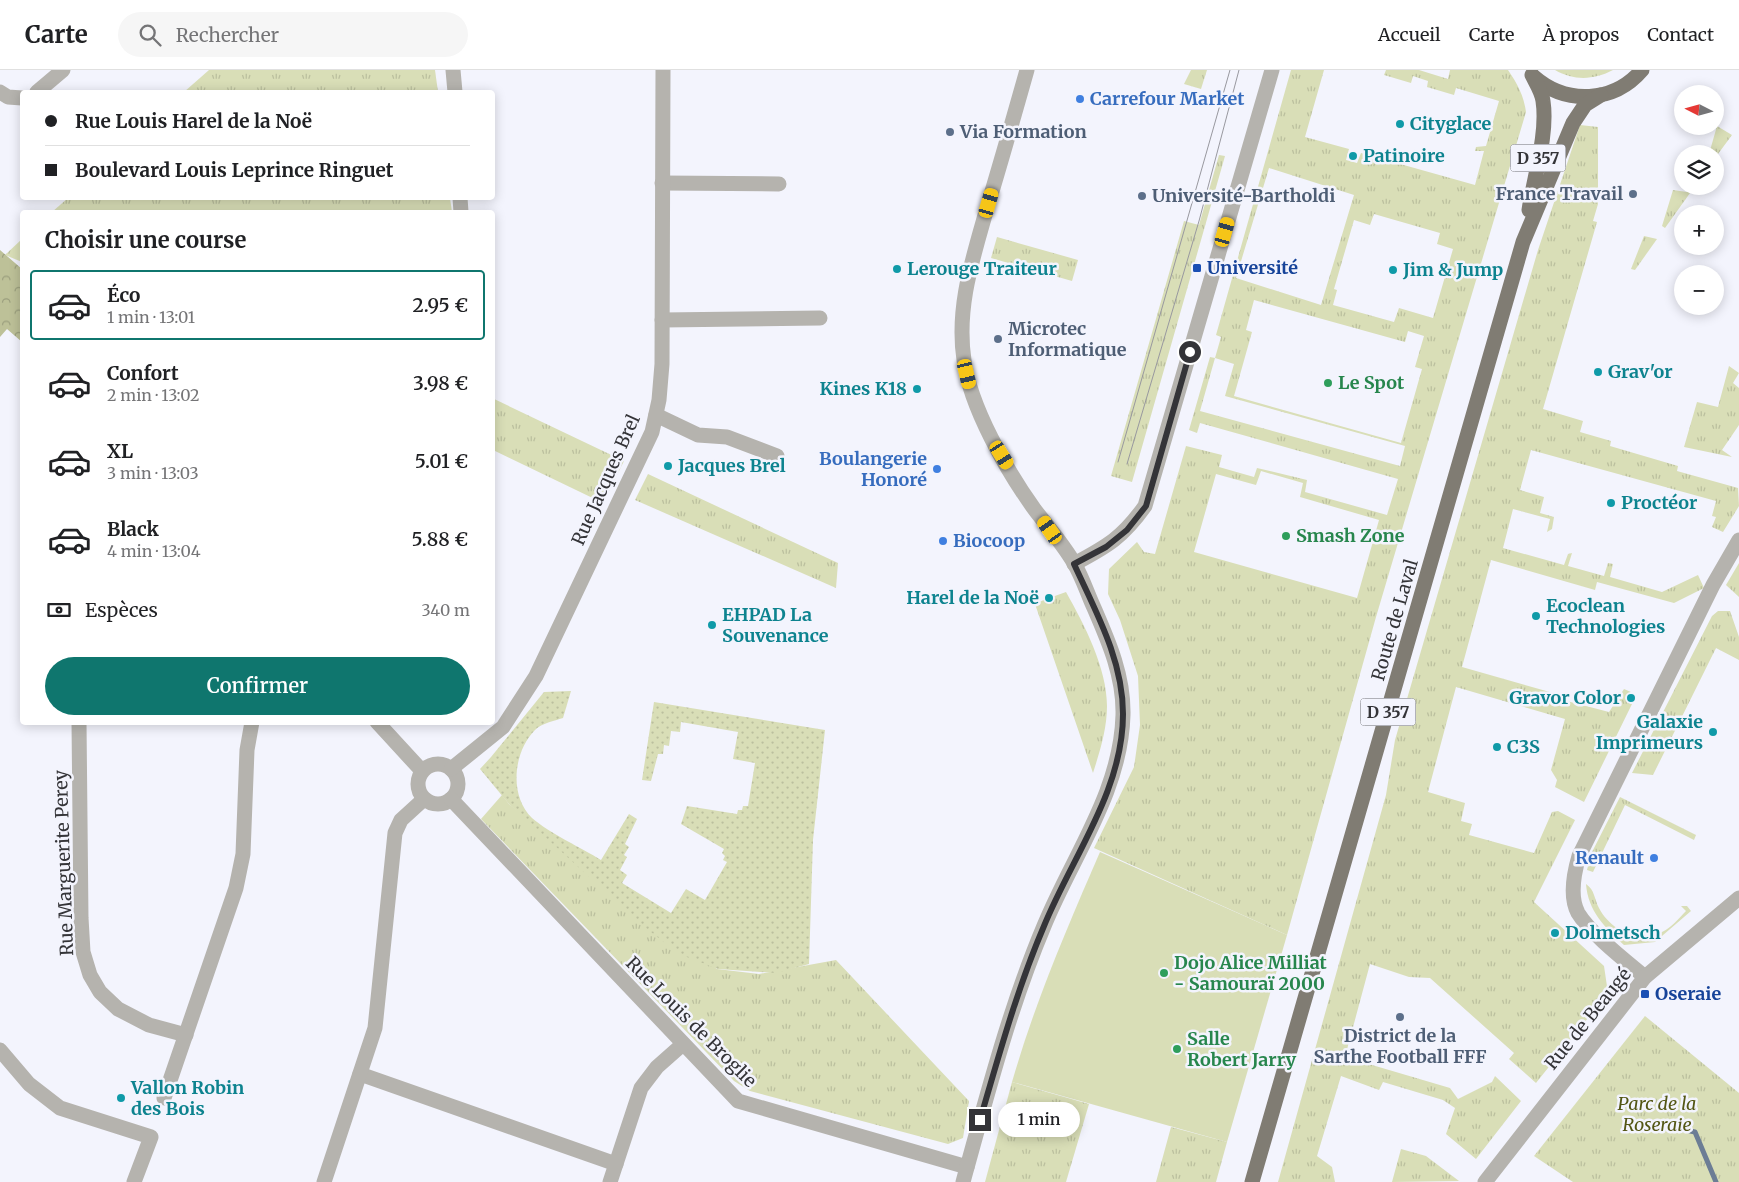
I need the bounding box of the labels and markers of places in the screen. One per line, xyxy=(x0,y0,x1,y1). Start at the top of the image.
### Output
place label: Carrefour Market xyxy=(1090,87,1245,110)
marker: Carrefour Market xyxy=(1074,93,1086,105)
place label: Cityglace xyxy=(1410,112,1492,135)
marker: Cityglace xyxy=(1394,118,1406,130)
place label: Via Formation xyxy=(959,120,1087,143)
marker: Via Formation xyxy=(944,126,956,138)
place label: Patinoire xyxy=(1363,144,1445,167)
marker: Patinoire xyxy=(1347,150,1359,162)
place label: France Travail xyxy=(1496,182,1623,205)
place label: Université-Bartholdi xyxy=(1152,184,1335,207)
marker: France Travail xyxy=(1627,188,1639,200)
marker: Université-Bartholdi xyxy=(1136,190,1148,202)
place label: Université xyxy=(1207,256,1298,279)
place label: Lerouge Traiteur xyxy=(907,257,1057,280)
place label: Jim & Jump xyxy=(1402,258,1503,281)
marker: Université xyxy=(1191,262,1203,274)
marker: Lerouge Traiteur xyxy=(891,263,903,275)
marker: Jim & Jump xyxy=(1387,264,1399,276)
place label: Microtec Informatique xyxy=(1008,317,1127,361)
marker: Microtec Informatique xyxy=(992,333,1004,345)
place label: Grav'or xyxy=(1608,360,1673,383)
marker: Grav'or xyxy=(1592,366,1604,378)
place label: Le Spot xyxy=(1338,371,1405,394)
place label: Kines K18 xyxy=(819,377,907,400)
marker: Le Spot xyxy=(1322,377,1334,389)
marker: Kines K18 xyxy=(911,383,923,395)
place label: Boulangerie Honoré xyxy=(819,447,927,491)
place label: Jacques Brel xyxy=(677,454,786,477)
marker: Jacques Brel xyxy=(662,460,674,472)
marker: Boulangerie Honoré xyxy=(931,463,943,475)
place label: Proctéor xyxy=(1621,491,1697,514)
marker: Proctéor xyxy=(1605,497,1617,509)
place label: Smash Zone xyxy=(1296,524,1405,547)
place label: Biocoop xyxy=(953,529,1025,552)
marker: Smash Zone xyxy=(1280,530,1292,542)
marker: Biocoop xyxy=(937,535,949,547)
place label: Harel de la Noë xyxy=(906,586,1039,609)
marker: Harel de la Noë xyxy=(1043,592,1055,604)
place label: Ecoclean Technologies xyxy=(1546,594,1665,638)
place label: EHPAD La Souvenance xyxy=(722,603,829,647)
marker: Ecoclean Technologies xyxy=(1530,610,1542,622)
marker: EHPAD La Souvenance xyxy=(706,619,718,631)
place label: Gravor Color xyxy=(1509,686,1621,709)
marker: Gravor Color xyxy=(1625,692,1637,704)
place label: Galaxie Imprimeurs xyxy=(1596,710,1703,754)
marker: Galaxie Imprimeurs xyxy=(1707,726,1719,738)
place label: C3S xyxy=(1507,735,1540,758)
marker: C3S xyxy=(1491,741,1503,753)
place label: Renault xyxy=(1575,846,1645,869)
marker: Renault xyxy=(1648,852,1660,864)
place label: Dolmetsch xyxy=(1565,921,1661,944)
marker: Dolmetsch xyxy=(1549,927,1561,939)
place label: Dojo Alice Milliat - Samouraï 2000 xyxy=(1174,951,1328,995)
marker: Dojo Alice Milliat - Samouraï 2000 xyxy=(1158,967,1170,979)
place label: Oseraie xyxy=(1655,982,1721,1005)
marker: Oseraie xyxy=(1639,988,1651,1000)
marker: District de la Sarthe Football FFF xyxy=(1394,1011,1406,1023)
place label: District de la Sarthe Football FFF xyxy=(1314,1024,1486,1068)
place label: Salle Robert Jarry xyxy=(1187,1027,1296,1071)
marker: Salle Robert Jarry xyxy=(1171,1043,1183,1055)
place label: Vallon Robin des Bois xyxy=(130,1076,244,1120)
marker: Vallon Robin des Bois xyxy=(115,1092,127,1104)

